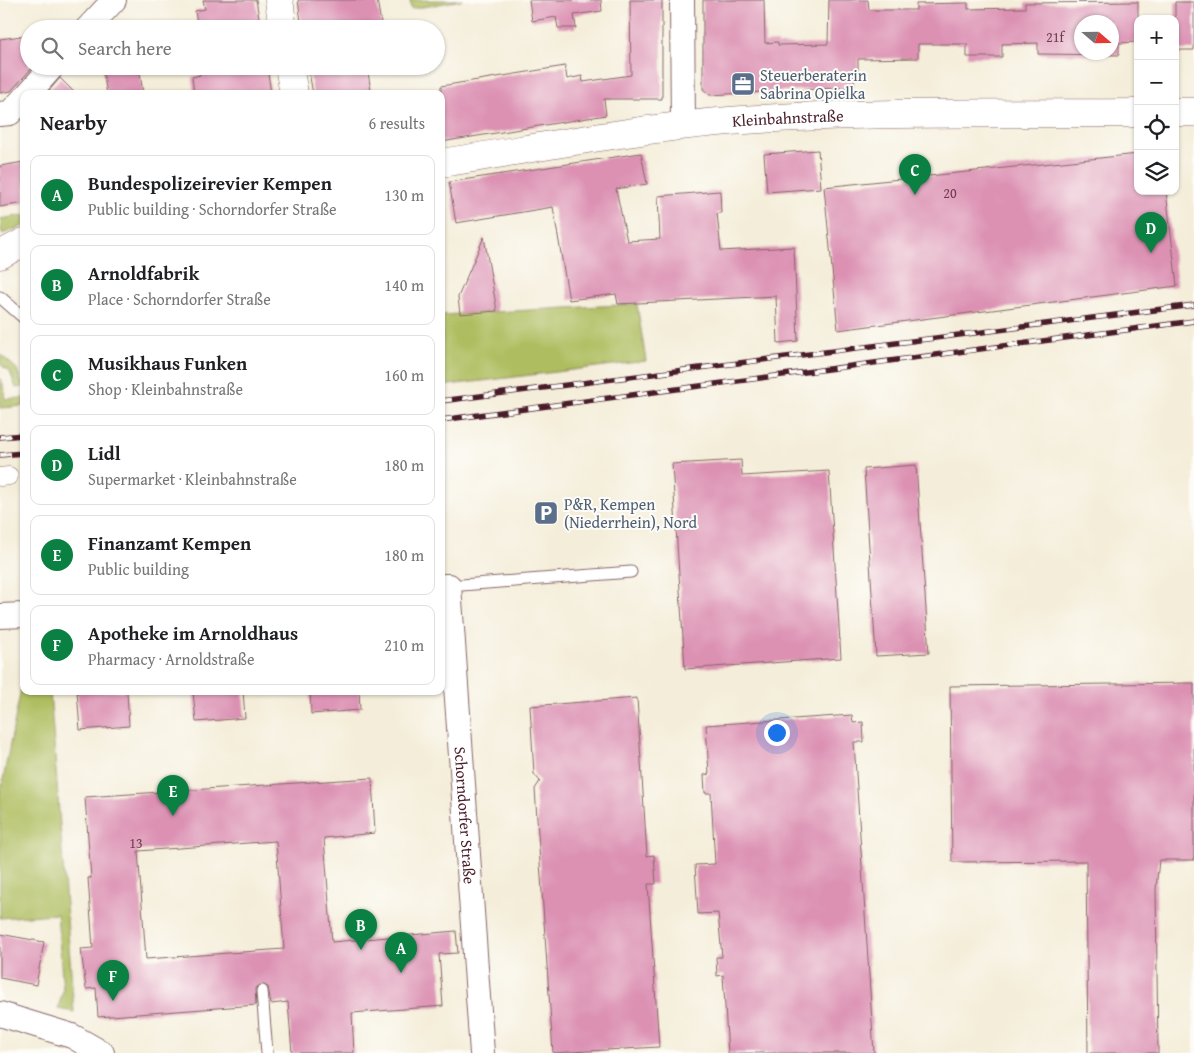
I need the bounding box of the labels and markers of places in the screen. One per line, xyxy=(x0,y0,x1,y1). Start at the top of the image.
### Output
place label: Steuerberaterin Sabrina Opielka xyxy=(760,63,867,105)
office icon: Steuerberaterin Sabrina Opielka xyxy=(730,71,756,97)
pin: C xyxy=(899,154,931,195)
pin: D xyxy=(1135,212,1167,253)
place label: P&R, Kempen (Niederrhein), Nord xyxy=(564,492,697,534)
parking icon: P&R, Kempen (Niederrhein), Nord xyxy=(533,500,559,526)
pin: E xyxy=(157,775,189,816)
pin: B xyxy=(345,909,377,950)
pin: A xyxy=(385,932,417,973)
pin: F xyxy=(97,960,129,1001)

